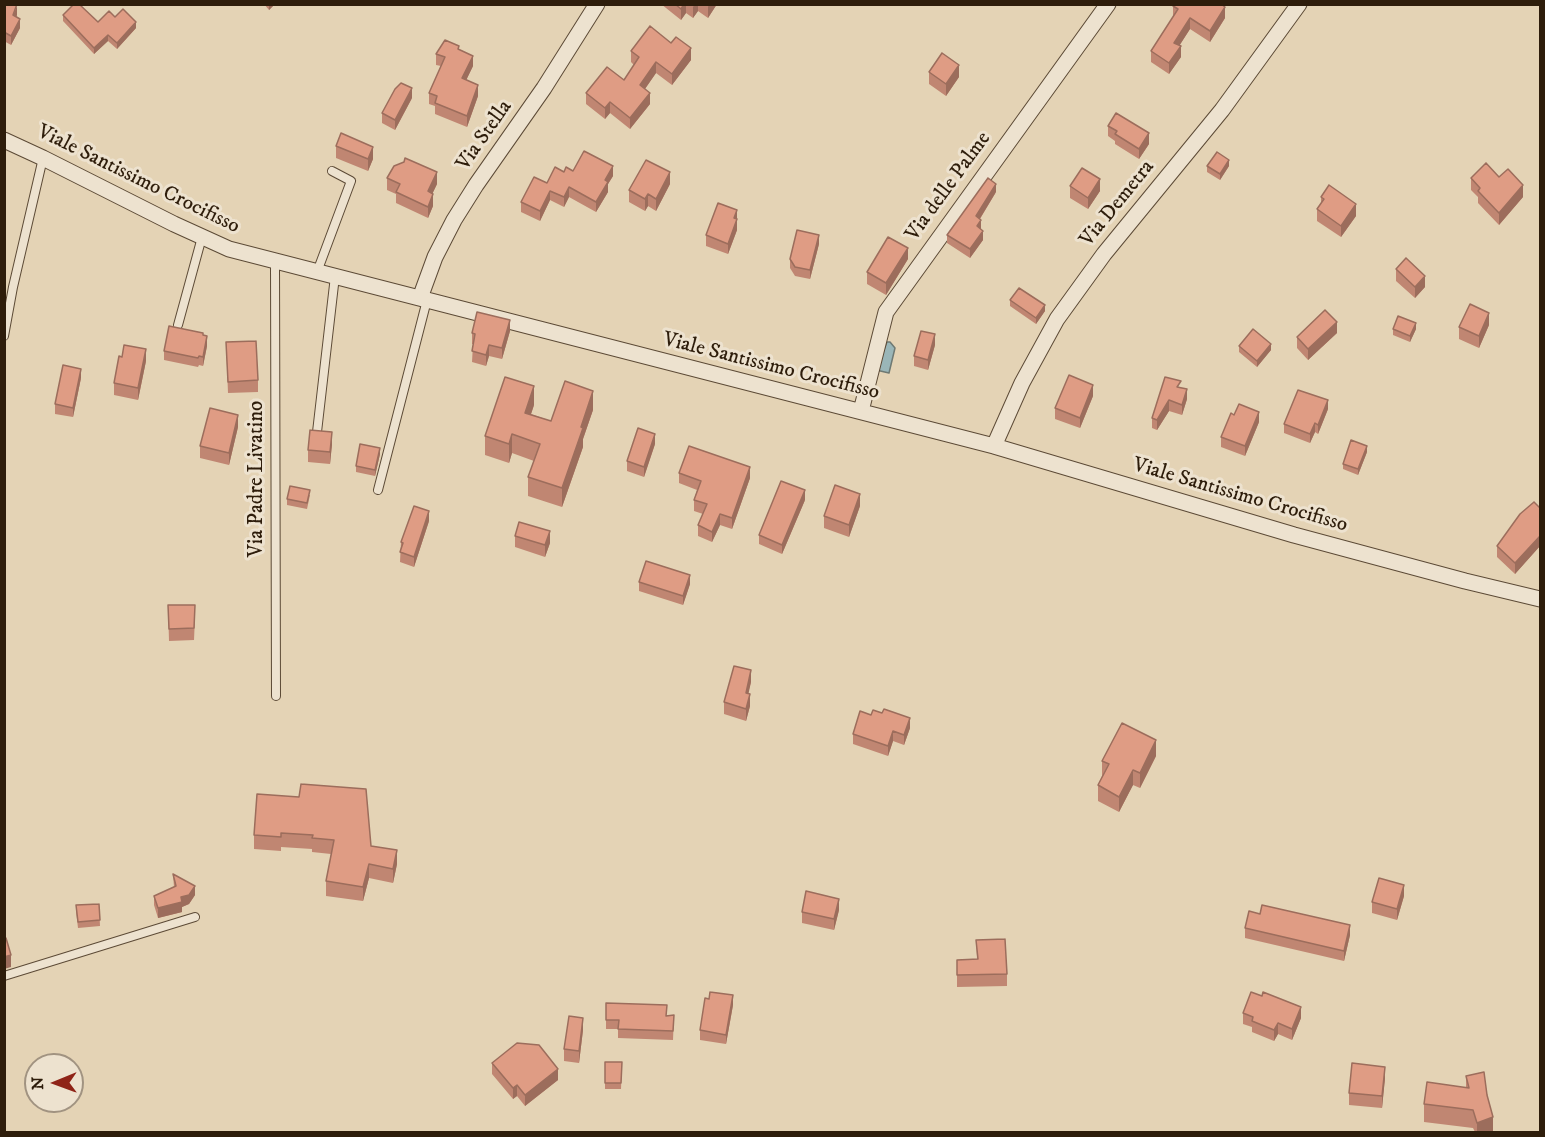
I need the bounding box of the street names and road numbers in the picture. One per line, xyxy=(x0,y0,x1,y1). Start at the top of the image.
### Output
street label: Via Stella xyxy=(452,96,518,176)
street label: Viale Santissimo Crocifisso xyxy=(33,120,243,240)
street label: Via delle Palme xyxy=(901,128,997,246)
street label: Via Demetra xyxy=(1075,156,1161,252)
street label: Viale Santissimo Crocifisso xyxy=(660,328,882,406)
street label: Via Padre Livatino xyxy=(245,401,271,557)
street label: Viale Santissimo Crocifisso xyxy=(1130,453,1350,539)

